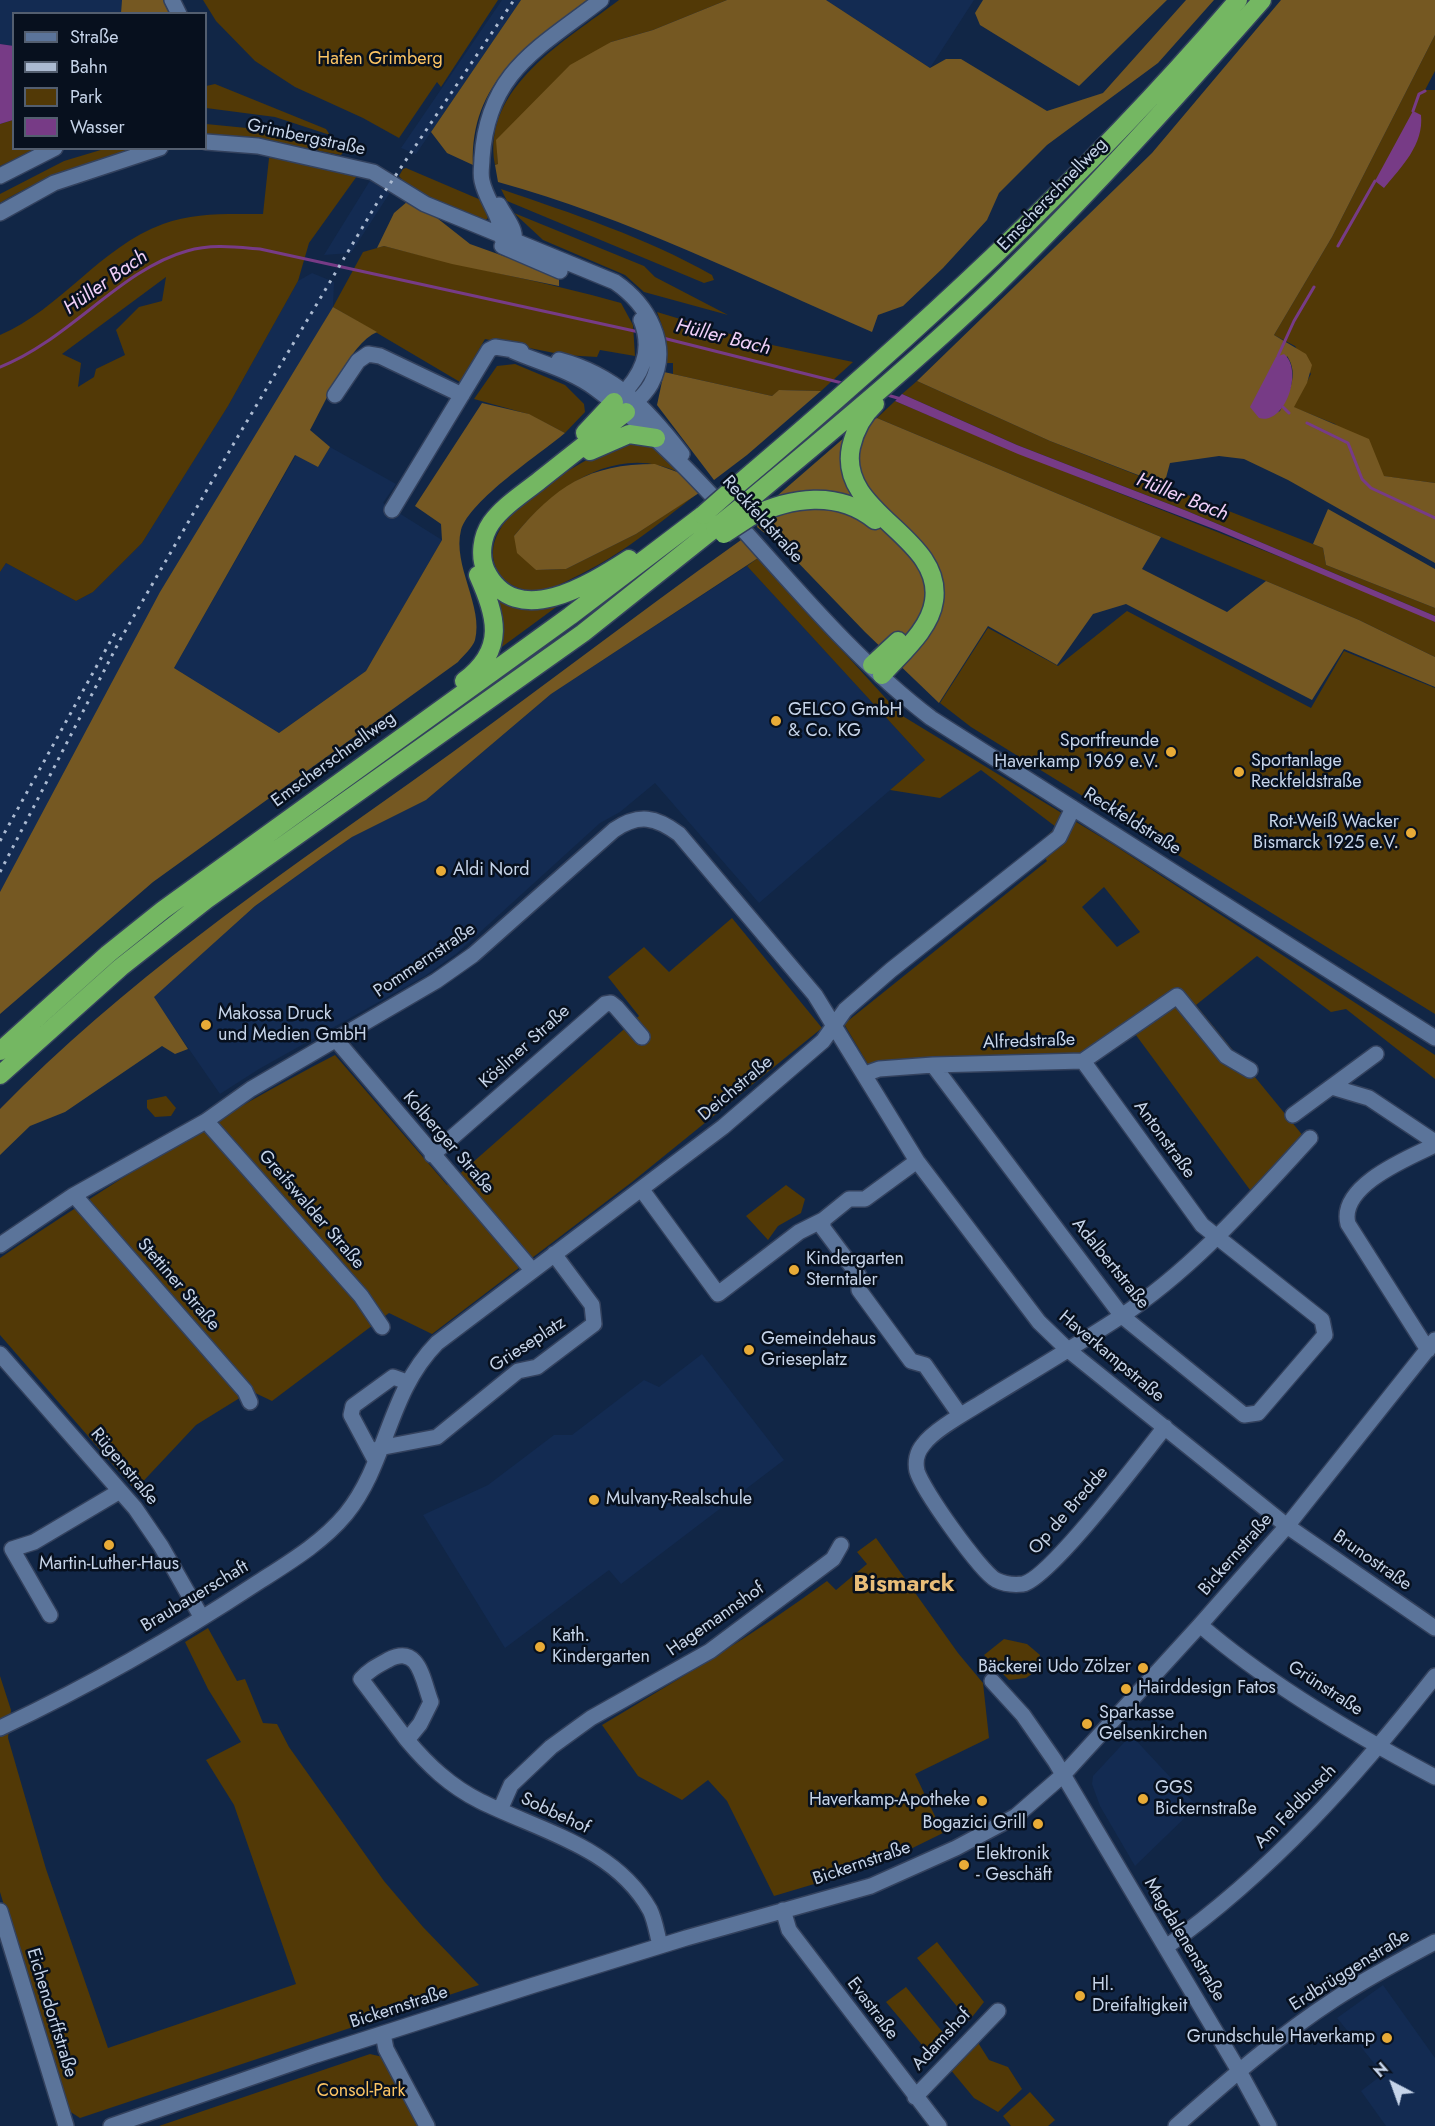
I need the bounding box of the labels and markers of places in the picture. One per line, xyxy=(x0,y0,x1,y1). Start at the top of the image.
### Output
place label: GELCO GmbH & Co. KG xyxy=(788,700,902,742)
marker: GELCO GmbH & Co. KG xyxy=(769,714,783,728)
place label: Sportfreunde Haverkamp 1969 e.V. xyxy=(994,731,1159,774)
marker: Sportfreunde Haverkamp 1969 e.V. xyxy=(1164,745,1178,759)
place label: Sportanlage Reckfeldstraße xyxy=(1251,751,1362,794)
marker: Sportanlage Reckfeldstraße xyxy=(1232,765,1246,779)
place label: Rot-Weiß Wacker Bismarck 1925 e.V. xyxy=(1253,812,1399,854)
marker: Rot-Weiß Wacker Bismarck 1925 e.V. xyxy=(1404,826,1418,840)
place label: Aldi Nord xyxy=(453,860,530,882)
marker: Aldi Nord xyxy=(434,864,448,878)
place label: Makossa Druck und Medien GmbH xyxy=(218,1004,367,1046)
marker: Makossa Druck und Medien GmbH xyxy=(199,1018,213,1032)
place label: Kindergarten Sterntaler xyxy=(806,1249,904,1292)
marker: Kindergarten Sterntaler xyxy=(787,1263,801,1277)
place label: Gemeindehaus Grieseplatz xyxy=(761,1329,876,1372)
marker: Gemeindehaus Grieseplatz xyxy=(742,1343,756,1357)
place label: Mulvany-Realschule xyxy=(606,1489,752,1511)
marker: Mulvany-Realschule xyxy=(587,1493,601,1507)
marker: Martin-Luther-Haus xyxy=(102,1538,116,1552)
place label: Martin-Luther-Haus xyxy=(39,1554,179,1576)
place label: Kath. Kindergarten xyxy=(552,1626,650,1668)
marker: Kath. Kindergarten xyxy=(533,1640,547,1654)
place label: Bäckerei Udo Zölzer xyxy=(978,1657,1131,1679)
marker: Bäckerei Udo Zölzer xyxy=(1136,1661,1150,1675)
place label: Hairddesign Fatos xyxy=(1138,1678,1276,1700)
marker: Hairddesign Fatos xyxy=(1119,1682,1133,1696)
place label: Sparkasse Gelsenkirchen xyxy=(1099,1703,1208,1746)
marker: Sparkasse Gelsenkirchen xyxy=(1080,1717,1094,1731)
place label: GGS Bickernstraße xyxy=(1155,1778,1257,1820)
place label: Haverkamp-Apotheke xyxy=(809,1790,970,1812)
marker: GGS Bickernstraße xyxy=(1136,1792,1150,1806)
marker: Haverkamp-Apotheke xyxy=(975,1794,989,1808)
place label: Bogazici Grill xyxy=(922,1813,1026,1835)
marker: Bogazici Grill xyxy=(1031,1817,1045,1831)
place label: Elektronik - Geschäft xyxy=(976,1844,1052,1886)
marker: Elektronik - Geschäft xyxy=(957,1858,971,1872)
place label: Hl. Dreifaltigkeit xyxy=(1092,1975,1187,2018)
marker: Hl. Dreifaltigkeit xyxy=(1073,1989,1087,2003)
place label: Grundschule Haverkamp xyxy=(1187,2027,1375,2049)
marker: Grundschule Haverkamp xyxy=(1380,2031,1394,2045)

